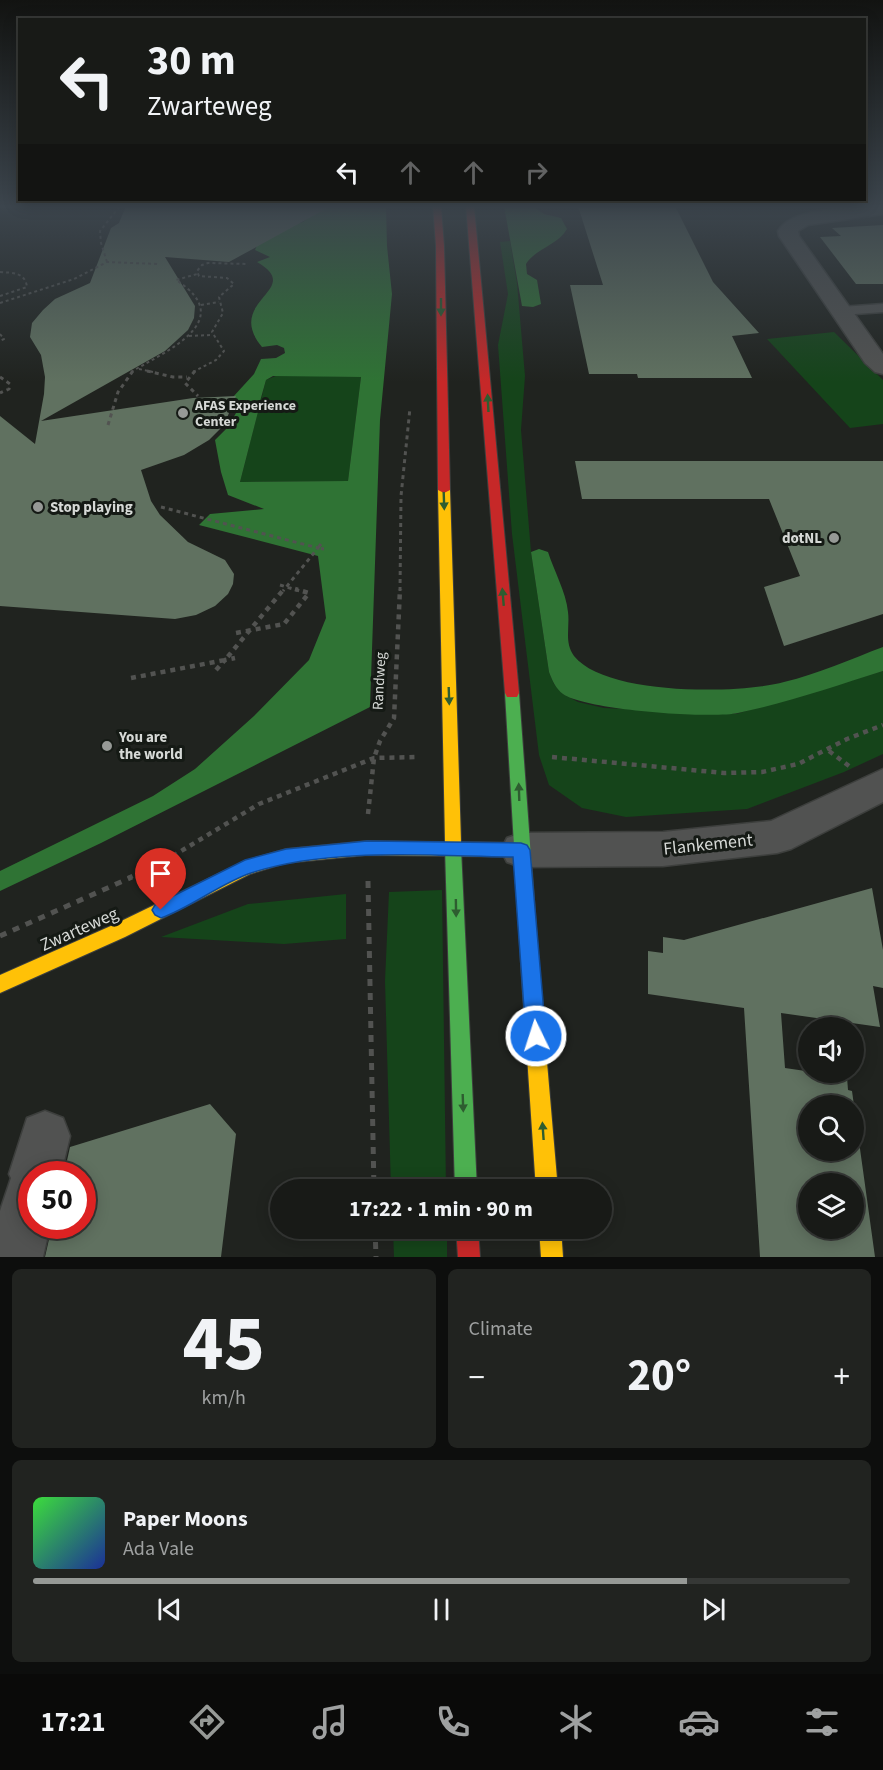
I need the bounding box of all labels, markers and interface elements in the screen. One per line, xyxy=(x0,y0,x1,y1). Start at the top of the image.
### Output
text: 30 m xyxy=(147,31,236,91)
icon: left xyxy=(48,42,126,120)
text: Zwarteweg xyxy=(147,87,272,126)
icon: left xyxy=(331,156,364,189)
icon: ahead xyxy=(394,156,427,189)
icon: ahead xyxy=(457,156,490,189)
icon: right xyxy=(520,156,553,189)
one-way arrow xyxy=(436,297,446,316)
one-way arrow xyxy=(483,393,492,412)
place label: AFAS Experience Center xyxy=(194,396,296,432)
marker: AFAS Experience Center xyxy=(176,406,190,420)
one-way arrow xyxy=(439,492,449,511)
place label: Stop playing xyxy=(50,497,133,518)
marker: Stop playing xyxy=(31,500,45,514)
place label: dotNL xyxy=(782,528,822,549)
marker: dotNL xyxy=(827,531,841,545)
one-way arrow xyxy=(498,588,508,607)
street label: Randweg xyxy=(367,651,392,711)
one-way arrow xyxy=(445,687,454,706)
place label: You are the world xyxy=(118,727,183,765)
marker: You are the world xyxy=(100,739,114,753)
one-way arrow xyxy=(514,782,524,801)
street label: Flankement xyxy=(662,827,754,862)
pin xyxy=(135,848,186,910)
icon: arrive xyxy=(144,857,177,890)
one-way arrow xyxy=(451,898,461,917)
street label: Zwarteweg xyxy=(36,901,122,958)
position arrow xyxy=(504,1004,568,1068)
map controls xyxy=(798,1017,864,1239)
button: sound xyxy=(798,1017,864,1083)
one-way arrow xyxy=(458,1093,467,1112)
button: search xyxy=(798,1095,864,1161)
one-way arrow xyxy=(538,1122,548,1141)
speed limit sign: 50 xyxy=(18,1161,96,1239)
button: layers xyxy=(798,1173,864,1239)
text: 17:22 · 1 min · 90 m xyxy=(349,1193,533,1225)
text: 45 xyxy=(183,1289,265,1400)
text: Climate xyxy=(469,1315,533,1343)
text: 20° xyxy=(627,1344,691,1408)
text: − xyxy=(469,1354,485,1401)
text: + xyxy=(834,1354,850,1401)
text: km/h xyxy=(202,1384,246,1412)
text: Paper Moons xyxy=(123,1503,248,1535)
text: Ada Vale xyxy=(123,1535,194,1563)
icon: previous xyxy=(153,1593,186,1626)
icon: pause xyxy=(425,1593,458,1626)
icon: next xyxy=(697,1593,730,1626)
icon: directions xyxy=(186,1701,228,1743)
icon: music xyxy=(309,1701,351,1743)
icon: phone xyxy=(432,1701,474,1743)
icon: climate xyxy=(555,1701,597,1743)
icon: car xyxy=(678,1701,720,1743)
icon: filters xyxy=(801,1701,843,1743)
text: 17:21 xyxy=(40,1703,106,1742)

